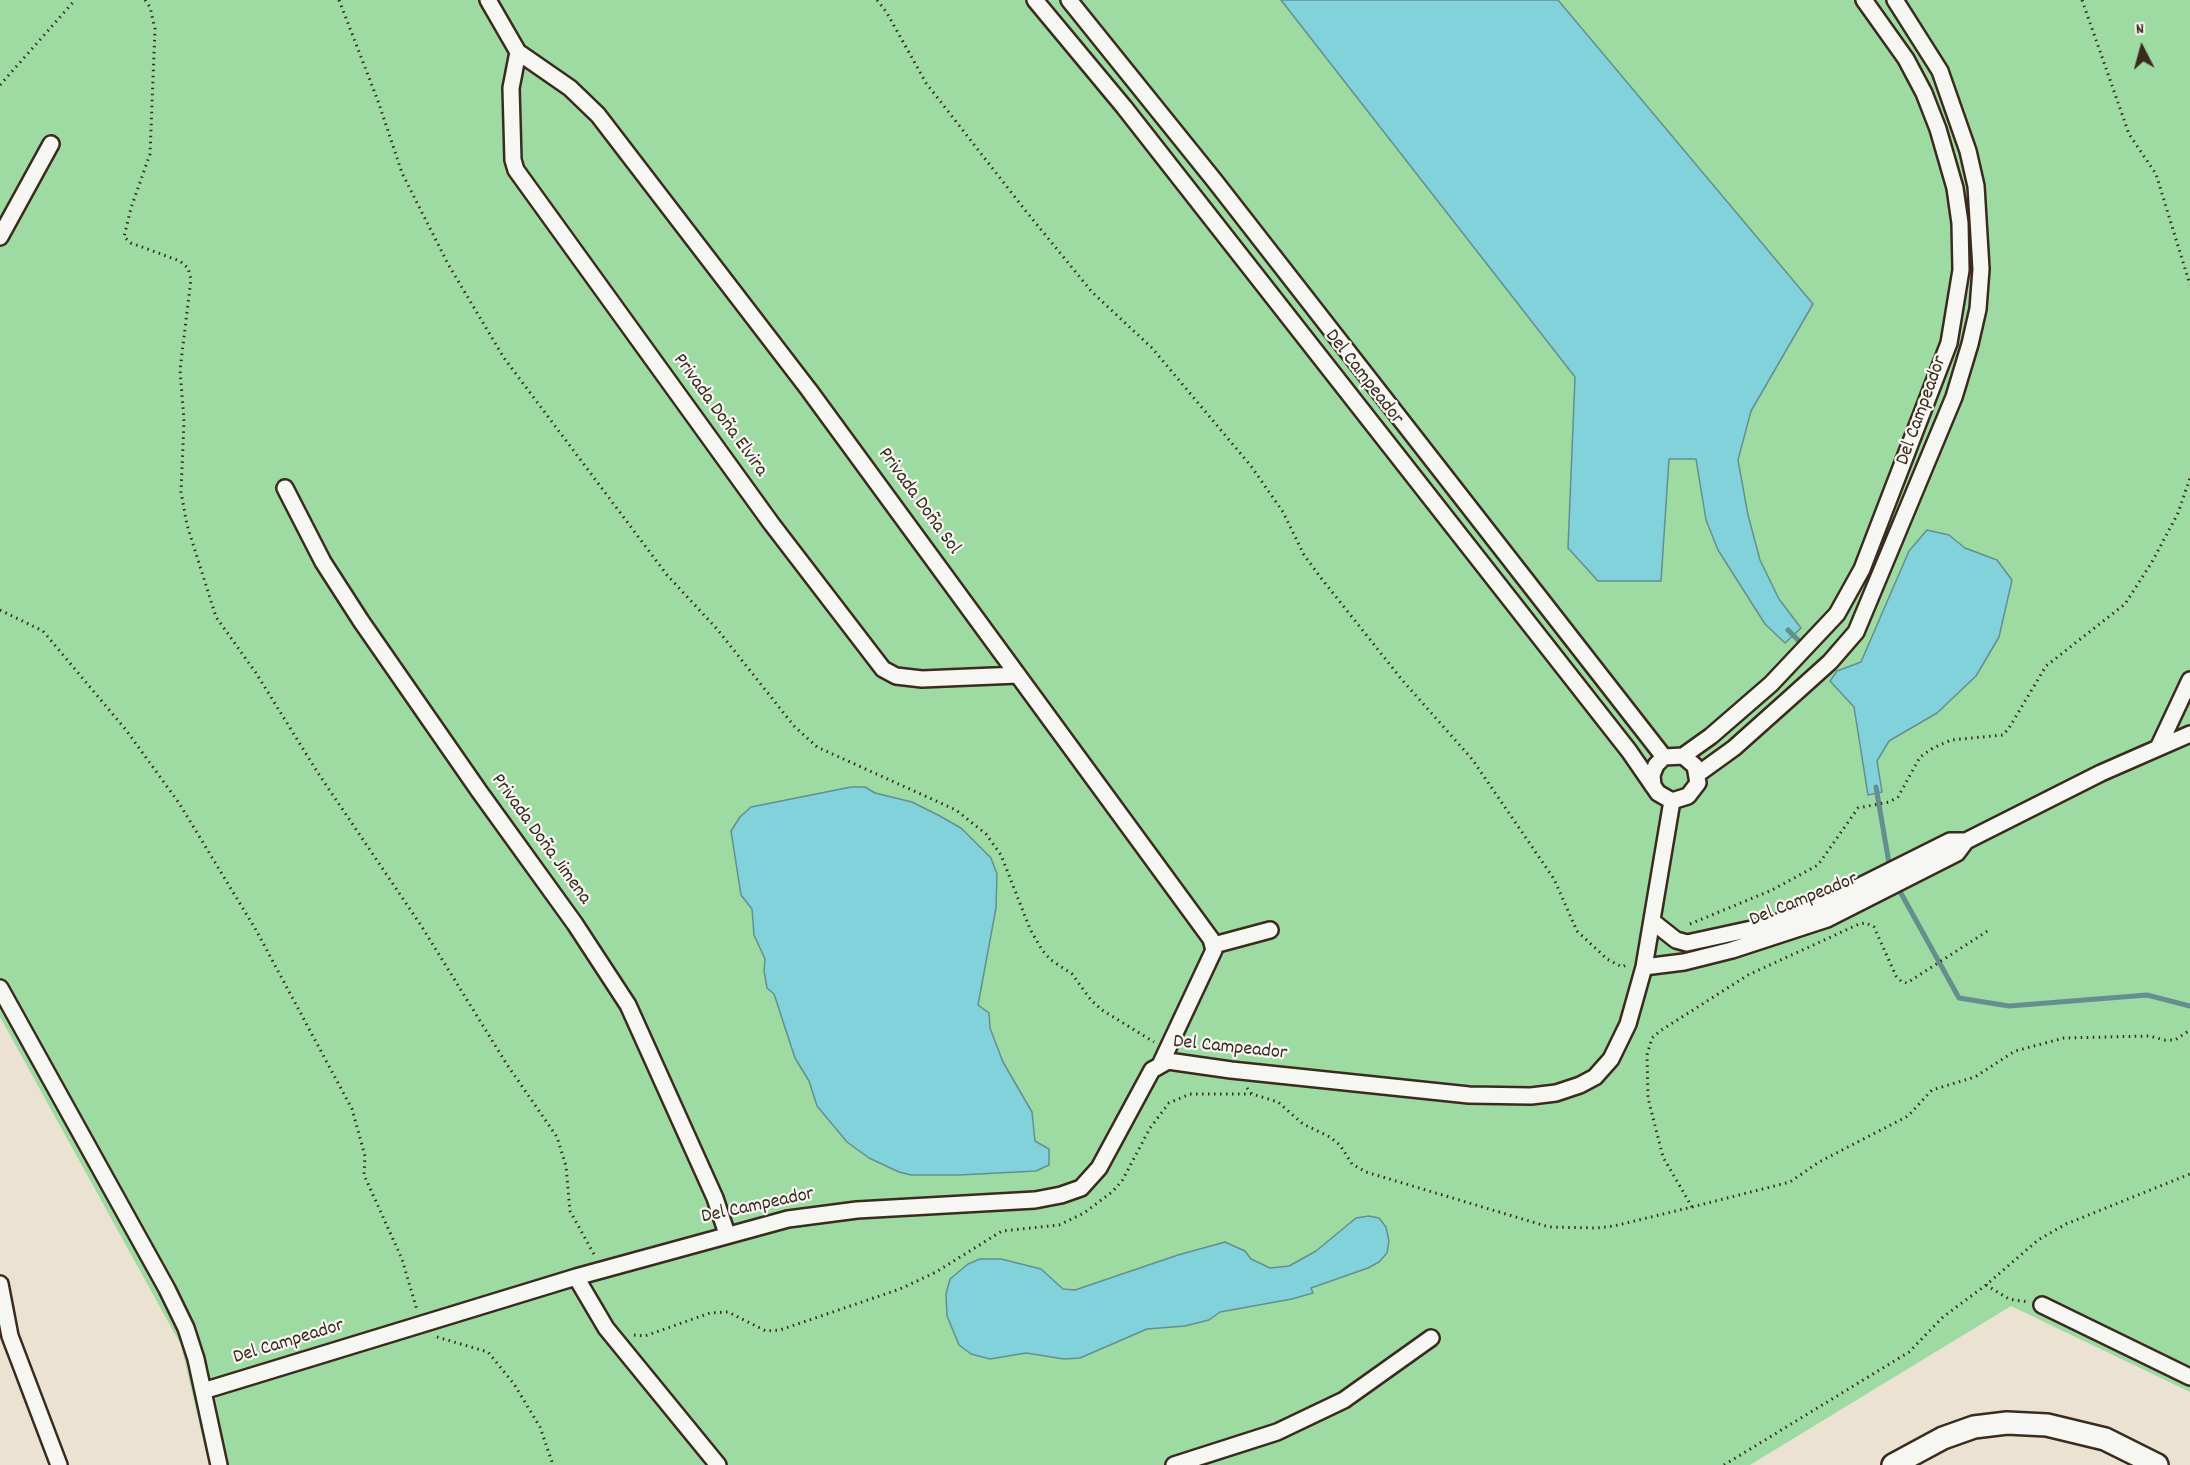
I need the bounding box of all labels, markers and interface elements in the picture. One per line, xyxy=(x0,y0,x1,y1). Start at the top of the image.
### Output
north arrow xyxy=(2112,18,2172,78)
text: N xyxy=(2135,18,2145,41)
street label: Del Campeador xyxy=(1318,325,1408,431)
street label: Privada Doña Elvira xyxy=(666,350,772,482)
street label: Del Campeador xyxy=(1892,353,1954,469)
street label: Privada Doña Sol xyxy=(871,444,965,560)
street label: Privada Doña Jimena xyxy=(485,770,595,910)
street label: Del Campeador xyxy=(1746,868,1862,934)
street label: Del Campeador xyxy=(1172,1031,1288,1067)
street label: Del Campeador xyxy=(699,1183,817,1231)
street label: Del Campeador xyxy=(231,1315,347,1371)

